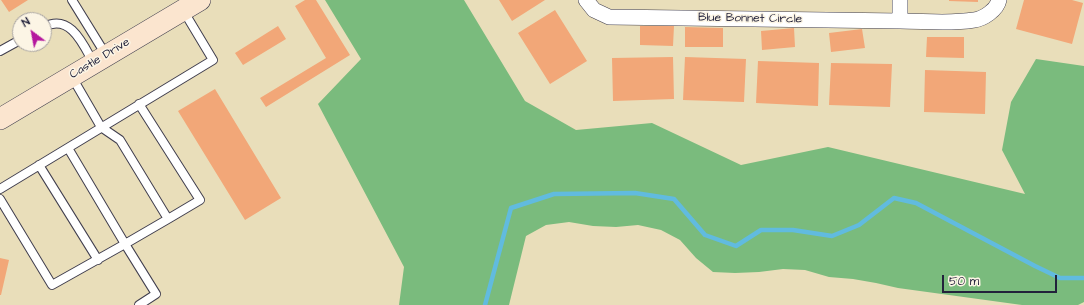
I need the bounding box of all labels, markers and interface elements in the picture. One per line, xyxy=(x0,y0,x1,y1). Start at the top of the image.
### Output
street label: Blue Bonnet Circle xyxy=(698,11,802,27)
north arrow xyxy=(12,12,52,52)
text: N xyxy=(19,14,33,30)
street label: Castle Drive xyxy=(67,35,133,83)
scale bar xyxy=(944,267,1059,293)
text: 50 m xyxy=(949,273,979,290)

